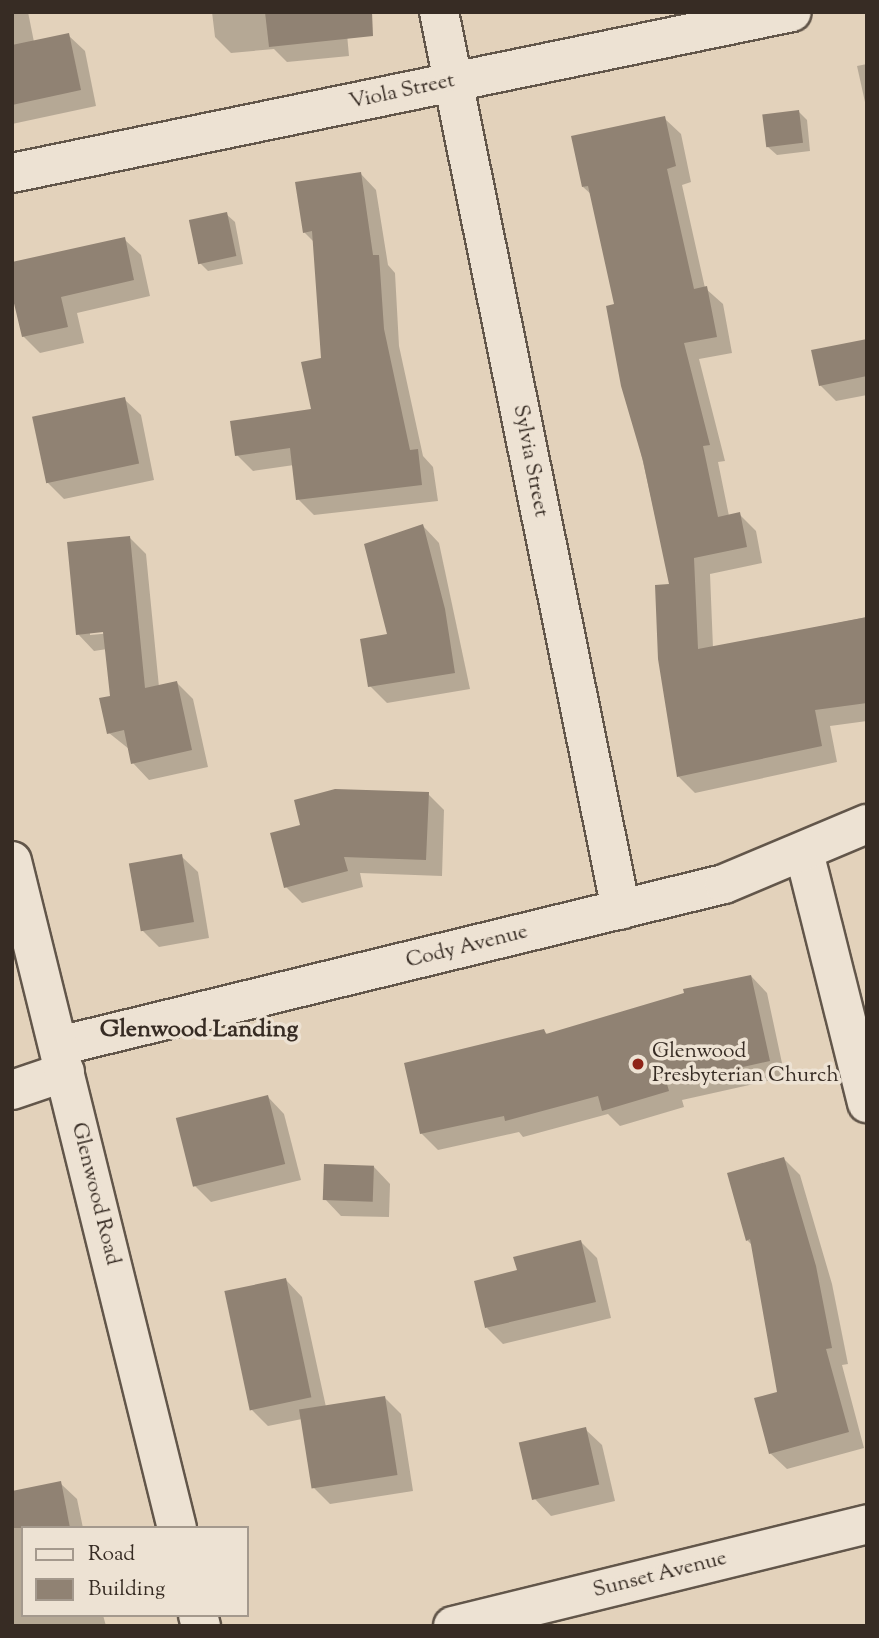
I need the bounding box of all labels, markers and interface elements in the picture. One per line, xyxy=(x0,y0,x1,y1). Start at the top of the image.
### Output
street label: Viola Street xyxy=(347,69,457,115)
street label: Sylvia Street xyxy=(507,403,553,519)
street label: Cody Avenue xyxy=(404,920,530,974)
district label: Glenwood Landing xyxy=(100,1017,298,1045)
place label: Glenwood Presbyterian Church xyxy=(652,1039,839,1089)
marker: Glenwood Presbyterian Church xyxy=(630,1056,646,1072)
street label: Glenwood Road xyxy=(65,1120,125,1268)
legend xyxy=(21,1526,248,1617)
text: Road xyxy=(88,1540,135,1570)
street label: Sunset Avenue xyxy=(591,1546,729,1604)
text: Building xyxy=(88,1575,165,1605)

